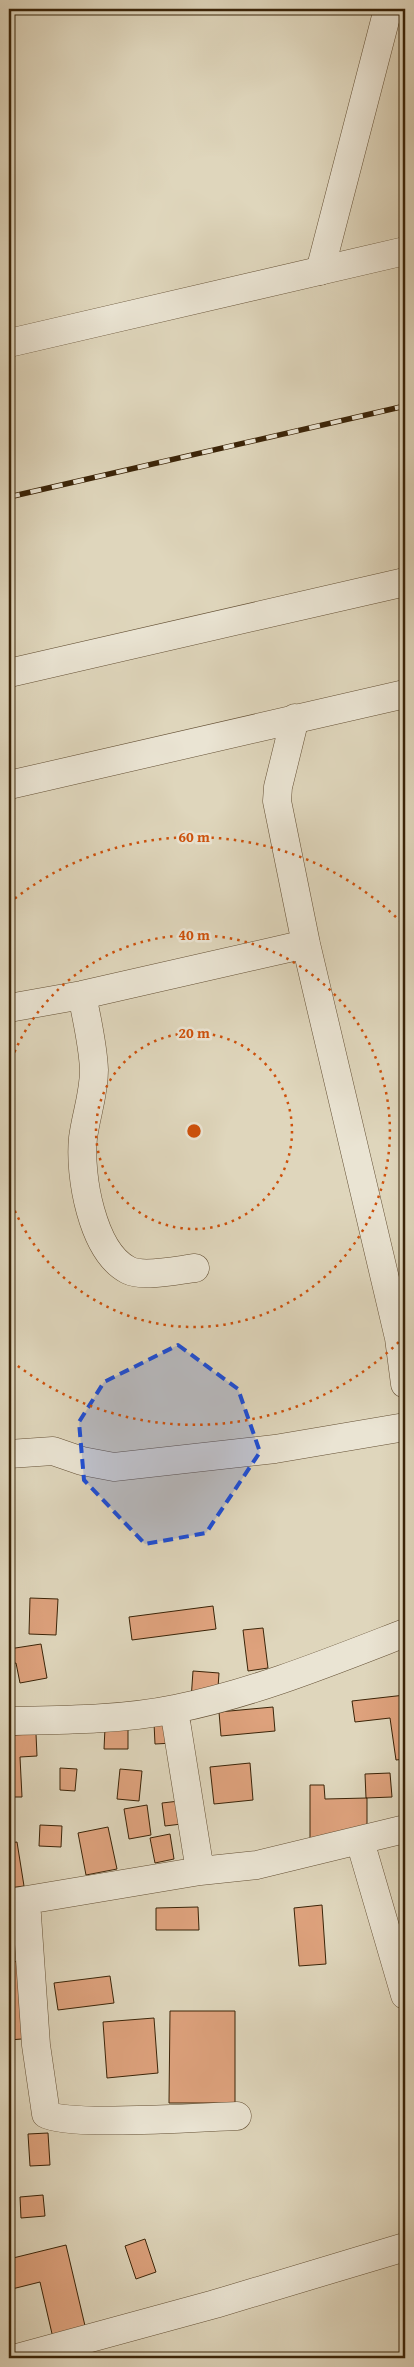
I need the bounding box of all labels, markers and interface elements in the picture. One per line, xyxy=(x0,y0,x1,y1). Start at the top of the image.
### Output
text: 60 m xyxy=(178,826,210,847)
text: 40 m xyxy=(178,924,210,945)
text: 20 m xyxy=(178,1022,210,1043)
centre of rings xyxy=(185,1122,203,1140)

